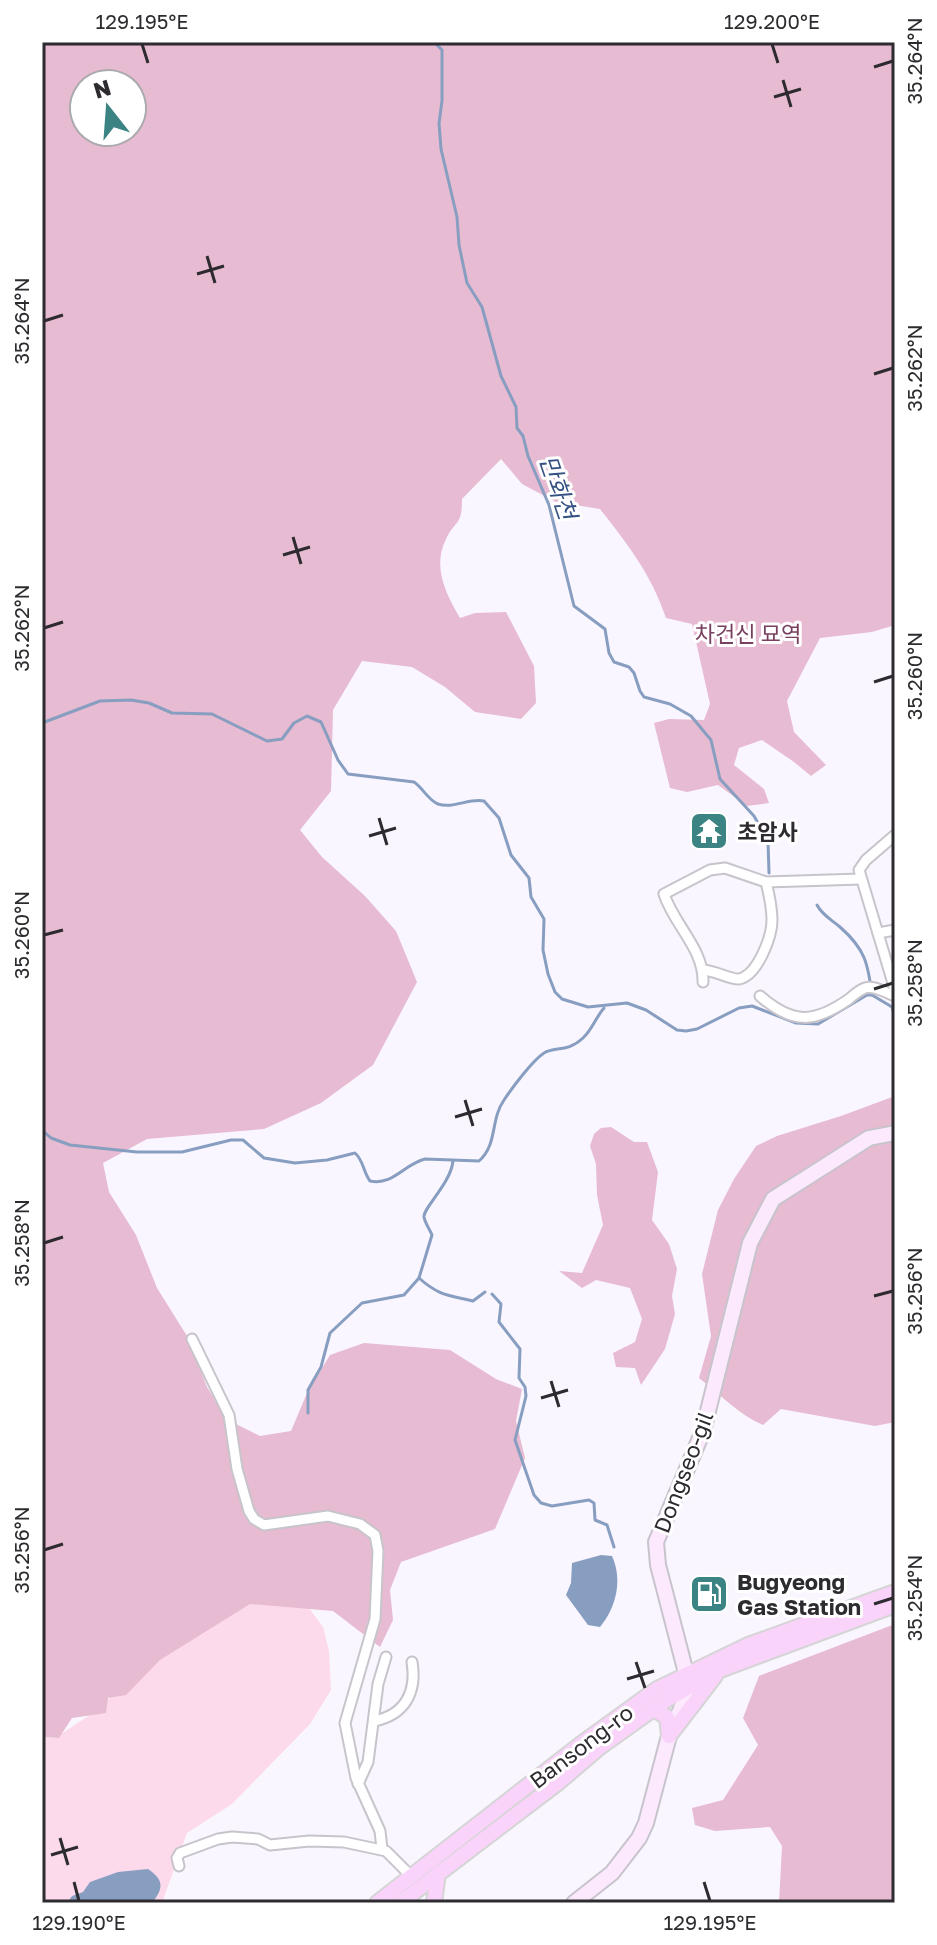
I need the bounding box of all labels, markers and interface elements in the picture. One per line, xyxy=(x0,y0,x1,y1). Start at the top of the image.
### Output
text: 129.195°E xyxy=(96,9,188,33)
text: 129.200°E xyxy=(724,9,820,33)
text: 35.264°N xyxy=(902,17,926,105)
north arrow xyxy=(68,68,148,148)
text: N xyxy=(90,73,114,104)
text: 35.264°N xyxy=(9,277,33,365)
text: 35.262°N xyxy=(902,324,926,412)
water label: 만화천 xyxy=(535,451,584,526)
text: 35.262°N xyxy=(9,584,33,672)
park label: 차건신 묘역 xyxy=(695,620,801,647)
text: 35.260°N xyxy=(902,632,926,720)
temple icon: 초암사 xyxy=(688,810,730,852)
place label: 초암사 xyxy=(737,818,798,845)
text: 35.260°N xyxy=(9,891,33,979)
text: 35.258°N xyxy=(902,939,926,1027)
text: 35.258°N xyxy=(9,1199,33,1287)
text: 35.256°N xyxy=(902,1247,926,1335)
street label: Dongseo-gil xyxy=(647,1407,719,1537)
text: 35.256°N xyxy=(9,1506,33,1594)
text: 35.254°N xyxy=(902,1555,926,1641)
place label: Bugyeong Gas Station xyxy=(737,1568,861,1620)
fuel station icon: Bugyeong Gas Station xyxy=(688,1573,730,1615)
street label: Bansong-ro xyxy=(524,1698,638,1794)
text: 129.190°E xyxy=(32,1910,126,1934)
text: 129.195°E xyxy=(664,1910,756,1934)

